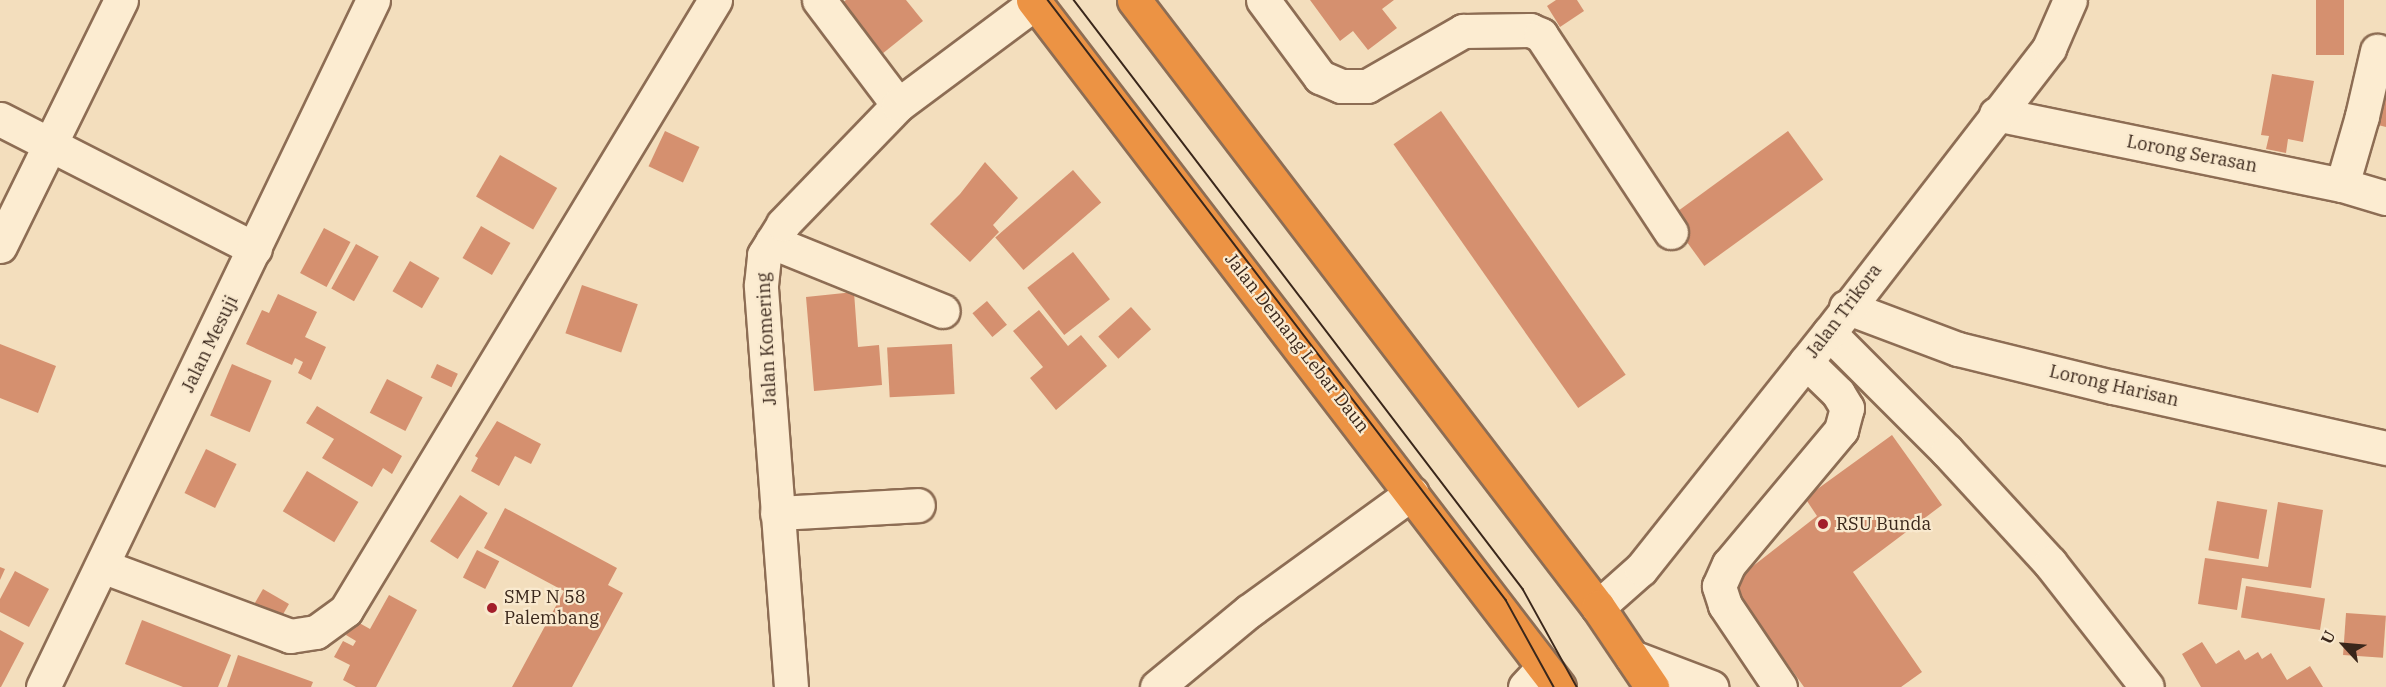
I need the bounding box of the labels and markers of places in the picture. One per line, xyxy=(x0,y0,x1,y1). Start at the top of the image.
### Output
place label: RSU Bunda xyxy=(1836,513,1931,535)
marker: RSU Bunda xyxy=(1814,515,1832,533)
place label: SMP N 58 Palembang xyxy=(504,587,599,630)
marker: SMP N 58 Palembang xyxy=(485,601,499,615)

